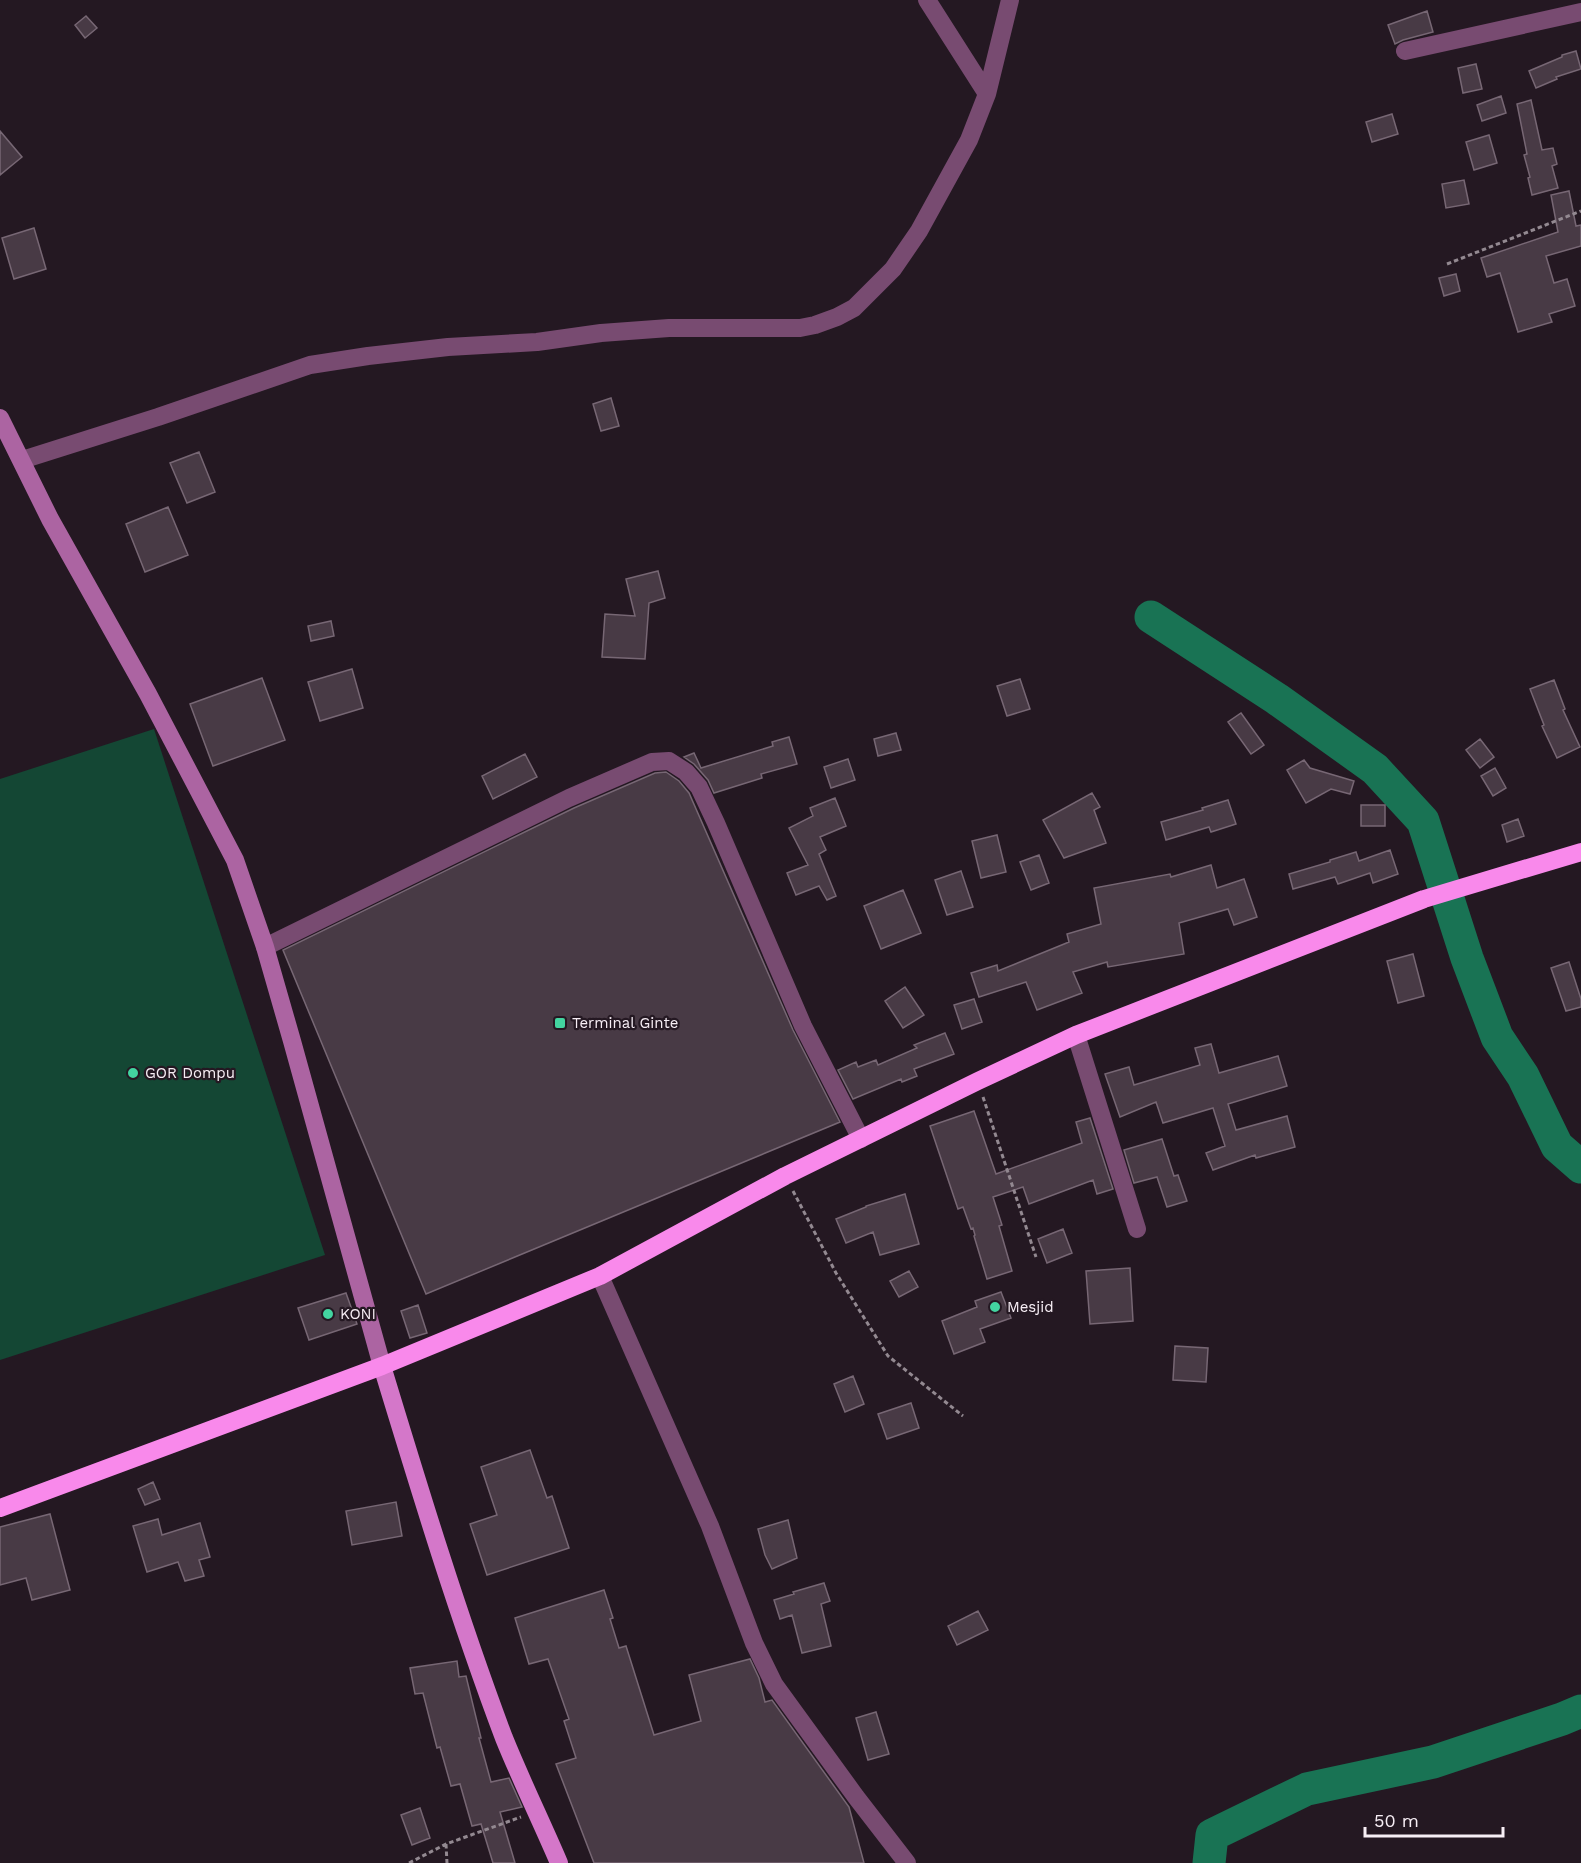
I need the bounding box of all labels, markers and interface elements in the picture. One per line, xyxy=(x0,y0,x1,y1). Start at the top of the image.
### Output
place label: Terminal Ginte xyxy=(572,1014,678,1032)
marker: Terminal Ginte xyxy=(553,1016,567,1030)
place label: GOR Dompu xyxy=(145,1064,235,1082)
marker: GOR Dompu xyxy=(126,1066,140,1080)
place label: Mesjid xyxy=(1007,1298,1054,1316)
marker: Mesjid xyxy=(988,1300,1002,1314)
place label: KONI xyxy=(340,1305,376,1323)
marker: KONI xyxy=(321,1307,335,1321)
scale bar xyxy=(1365,1800,1503,1838)
text: 50 m xyxy=(1374,1810,1419,1831)

